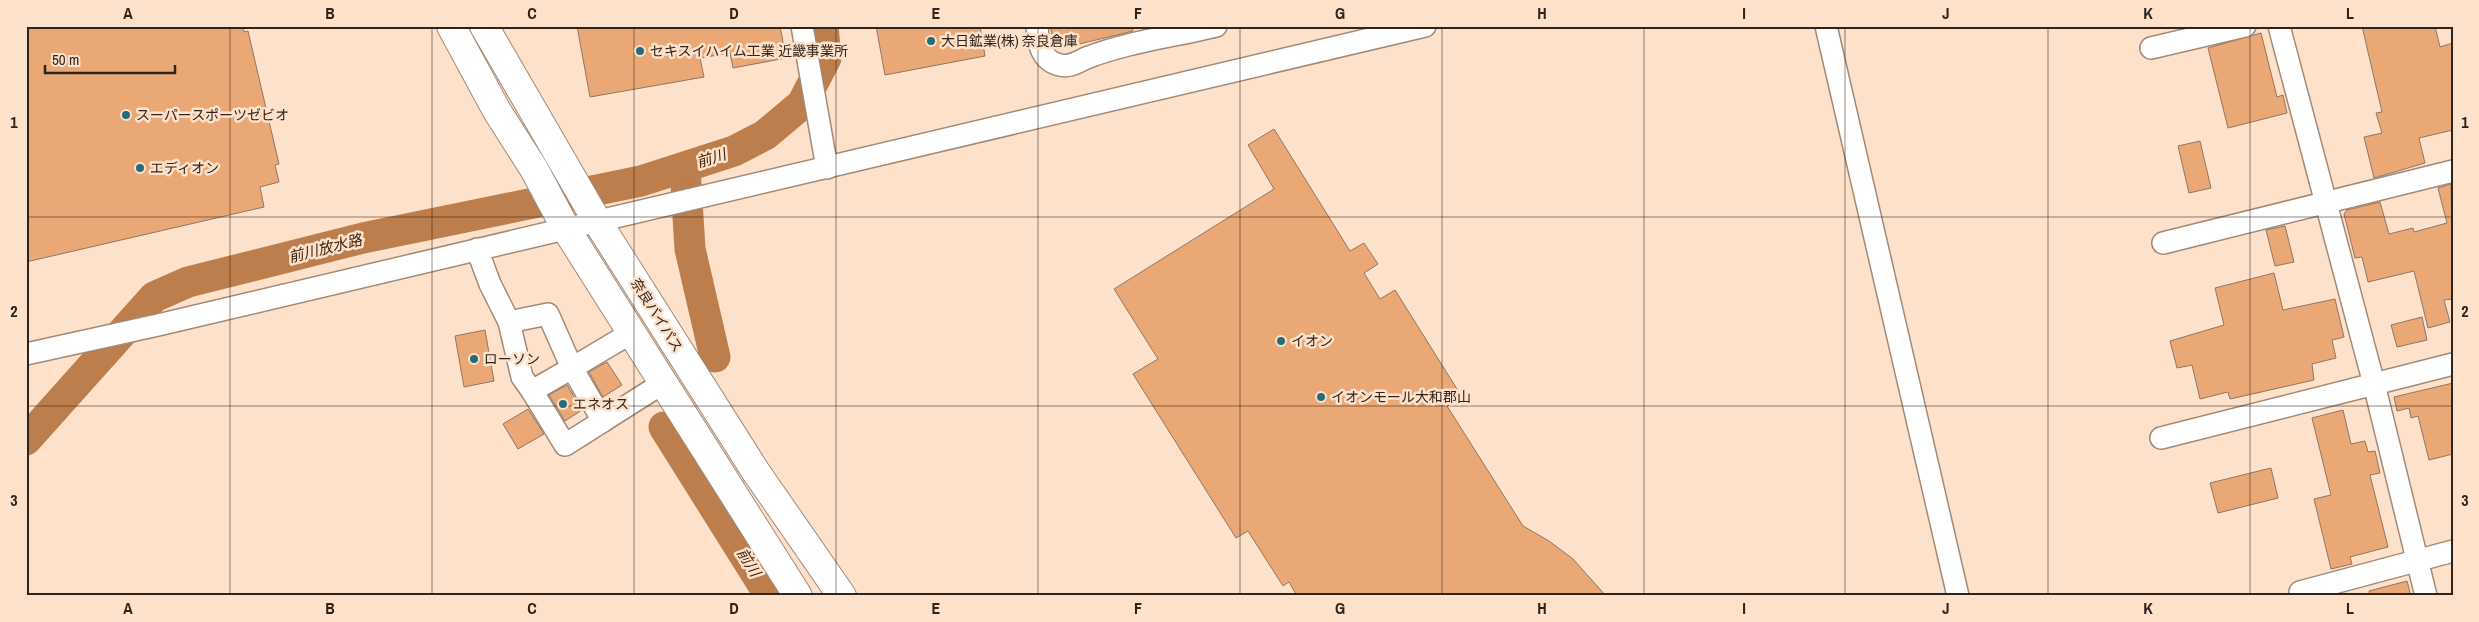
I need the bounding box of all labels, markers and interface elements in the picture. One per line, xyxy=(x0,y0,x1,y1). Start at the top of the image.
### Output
text: A xyxy=(123,2,133,24)
text: B xyxy=(325,2,335,24)
text: C xyxy=(527,2,537,24)
text: D xyxy=(729,2,739,24)
text: E xyxy=(932,2,941,24)
text: F xyxy=(1134,2,1142,24)
text: G xyxy=(1335,2,1345,24)
text: H xyxy=(1537,2,1547,24)
text: I xyxy=(1742,2,1746,24)
text: J xyxy=(1942,2,1950,24)
text: K xyxy=(2143,2,2153,24)
text: L xyxy=(2346,2,2354,24)
place label: 大日鉱業(株) 奈良倉庫 xyxy=(941,32,1078,50)
marker: 大日鉱業(株) 奈良倉庫 xyxy=(925,35,937,47)
scale bar xyxy=(45,42,175,74)
place label: セキスイハイム工業 近畿事業所 xyxy=(650,42,848,60)
marker: セキスイハイム工業 近畿事業所 xyxy=(634,45,646,57)
text: 50 m xyxy=(52,49,79,70)
place label: スーパースポーツゼビオ xyxy=(136,106,289,124)
marker: スーパースポーツゼビオ xyxy=(120,109,132,121)
text: 1 xyxy=(10,111,18,133)
text: 1 xyxy=(2461,111,2469,133)
water label: 前川 xyxy=(693,143,730,173)
place label: エディオン xyxy=(150,159,219,177)
marker: エディオン xyxy=(134,162,146,174)
water label: 前川放水路 xyxy=(286,228,366,267)
street label: 奈良バイパス xyxy=(627,275,687,355)
text: 2 xyxy=(10,300,18,322)
text: 2 xyxy=(2461,300,2469,322)
place label: イオン xyxy=(1291,332,1333,350)
marker: イオン xyxy=(1275,335,1287,347)
place label: ローソン xyxy=(484,350,540,368)
marker: ローソン xyxy=(468,353,480,365)
place label: イオンモール大和郡山 xyxy=(1331,388,1471,406)
marker: イオンモール大和郡山 xyxy=(1315,391,1327,403)
place label: エネオス xyxy=(573,395,629,413)
marker: エネオス xyxy=(557,398,569,410)
text: 3 xyxy=(10,489,18,511)
text: 3 xyxy=(2461,489,2469,511)
water label: 前川 xyxy=(732,544,767,582)
text: A xyxy=(123,597,133,619)
text: B xyxy=(325,597,335,619)
text: C xyxy=(527,597,537,619)
text: D xyxy=(729,597,739,619)
text: E xyxy=(932,597,941,619)
text: F xyxy=(1134,597,1142,619)
text: G xyxy=(1335,597,1345,619)
text: H xyxy=(1537,597,1547,619)
text: I xyxy=(1742,597,1746,619)
text: J xyxy=(1942,597,1950,619)
text: K xyxy=(2143,597,2153,619)
text: L xyxy=(2346,597,2354,619)

